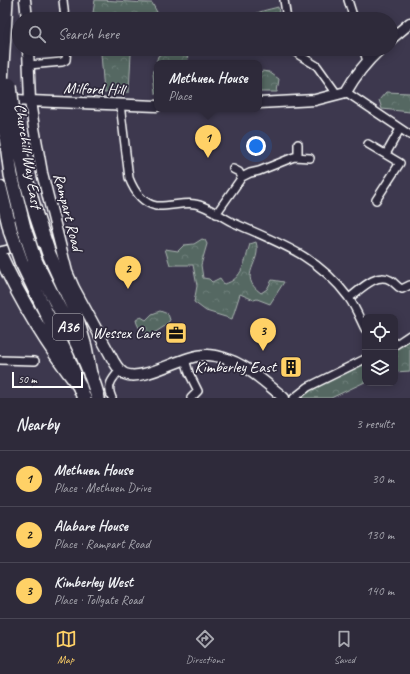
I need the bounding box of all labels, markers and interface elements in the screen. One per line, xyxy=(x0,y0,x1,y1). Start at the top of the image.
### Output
search box xyxy=(12,12,398,56)
icon: search xyxy=(26,23,48,45)
text: Search here xyxy=(58,25,119,44)
popup xyxy=(154,60,262,112)
text: Methuen House xyxy=(169,69,247,88)
street label: Milford Hill xyxy=(63,78,128,100)
text: Place xyxy=(169,88,191,104)
street label: Churchill Way East xyxy=(10,102,47,213)
pin: 1 xyxy=(195,125,221,158)
your location xyxy=(246,136,266,156)
street label: Rampart Road xyxy=(49,171,88,255)
pin: 2 xyxy=(115,256,141,289)
road number: A36 xyxy=(53,314,83,340)
map controls xyxy=(362,314,398,386)
button: locate xyxy=(362,314,398,350)
pin: 3 xyxy=(250,318,276,351)
office icon: Wessex Care xyxy=(163,320,189,346)
place label: Wessex Care xyxy=(93,323,162,343)
button: layers xyxy=(362,350,398,386)
building icon: Kimberley East xyxy=(278,354,304,380)
place label: Kimberley East xyxy=(195,357,278,377)
scale bar xyxy=(12,370,83,389)
text: 50 m xyxy=(18,372,37,386)
text: Nearby xyxy=(16,414,59,435)
text: 3 results xyxy=(356,416,394,432)
text: Methuen House xyxy=(54,461,133,480)
text: 1 xyxy=(26,471,32,487)
text: 30 m xyxy=(372,471,394,487)
text: Place · Methuen Drive xyxy=(54,480,151,496)
text: Alabare House xyxy=(54,517,128,536)
text: 2 xyxy=(26,527,32,543)
text: 130 m xyxy=(366,527,394,543)
text: Place · Rampart Road xyxy=(54,536,150,552)
text: Kimberley West xyxy=(54,573,133,592)
text: 3 xyxy=(26,583,32,599)
text: 140 m xyxy=(366,583,394,599)
text: Place · Tollgate Road xyxy=(54,592,143,608)
tab: Map xyxy=(55,628,77,666)
tab: Directions xyxy=(186,628,224,666)
tab: Saved xyxy=(333,628,355,666)

